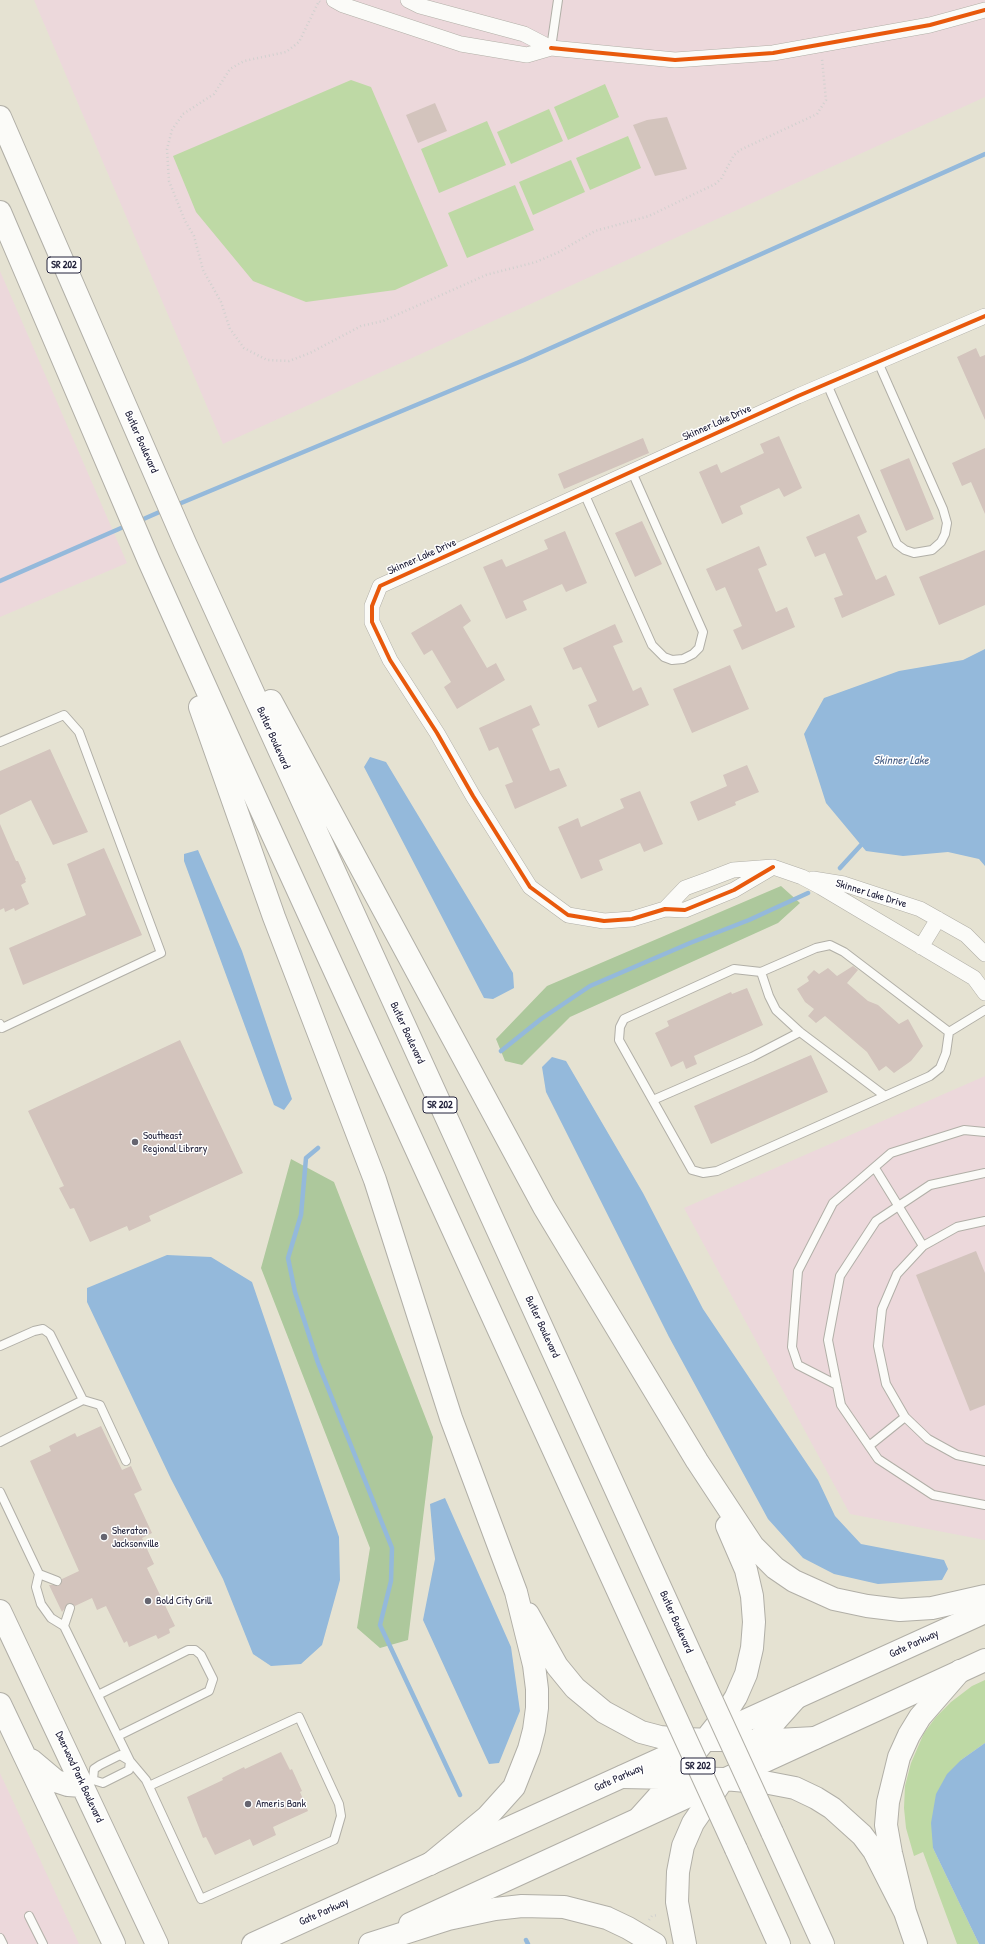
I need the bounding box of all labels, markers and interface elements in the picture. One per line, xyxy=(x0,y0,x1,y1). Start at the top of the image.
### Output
road number: SR 202 xyxy=(47,257,81,273)
street label: Skinner Lake Drive xyxy=(681,402,753,444)
street label: Butler Boulevard xyxy=(121,409,161,475)
street label: Skinner Lake Drive xyxy=(386,536,458,578)
street label: Butler Boulevard xyxy=(253,705,293,771)
water label: Skinner Lake xyxy=(873,754,929,768)
street label: Skinner Lake Drive xyxy=(834,877,908,911)
street label: Butler Boulevard xyxy=(387,1000,427,1066)
road number: SR 202 xyxy=(423,1097,457,1113)
place label: Southeast Regional Library xyxy=(143,1129,207,1155)
marker: Southeast Regional Library xyxy=(130,1137,140,1147)
street label: Butler Boulevard xyxy=(522,1294,562,1360)
place label: Sheraton Jacksonville xyxy=(112,1524,159,1550)
marker: Sheraton Jacksonville xyxy=(99,1532,109,1542)
street label: Butler Boulevard xyxy=(656,1589,696,1655)
place label: Bold City Grill xyxy=(156,1594,212,1608)
marker: Bold City Grill xyxy=(143,1596,153,1606)
street label: Gate Parkway xyxy=(887,1627,941,1661)
street label: Deerwood Park Boulevard xyxy=(52,1729,106,1825)
road number: SR 202 xyxy=(681,1758,715,1774)
street label: Gate Parkway xyxy=(592,1761,646,1795)
place label: Ameris Bank xyxy=(256,1797,306,1811)
marker: Ameris Bank xyxy=(243,1799,253,1809)
street label: Gate Parkway xyxy=(297,1895,351,1929)

